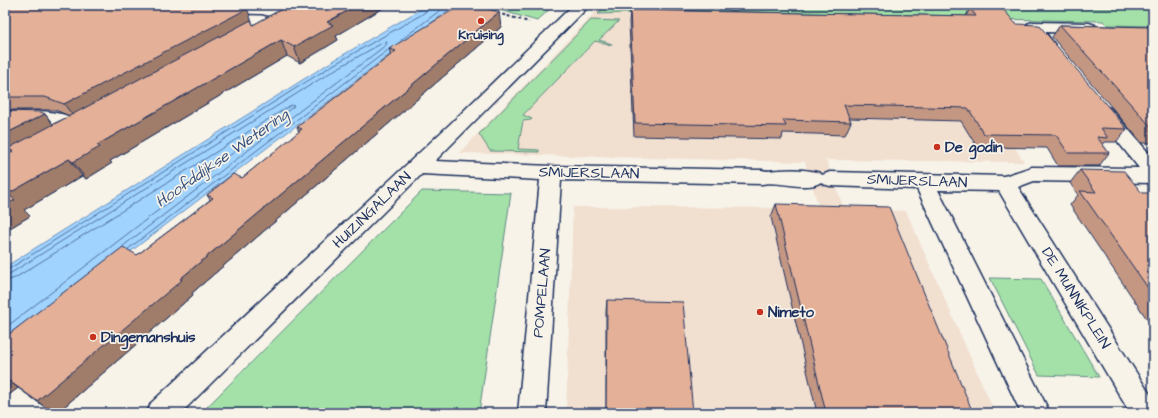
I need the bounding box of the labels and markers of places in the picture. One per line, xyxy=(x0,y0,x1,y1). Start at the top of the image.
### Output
marker: Kruising xyxy=(476,16,486,26)
place label: Kruising xyxy=(458,26,504,46)
place label: De godin xyxy=(945,137,1003,160)
marker: De godin xyxy=(932,142,942,152)
place label: Nimeto xyxy=(768,302,815,323)
marker: Nimeto xyxy=(755,307,765,317)
place label: Dingemanshuis xyxy=(101,327,196,350)
marker: Dingemanshuis xyxy=(88,332,98,342)

